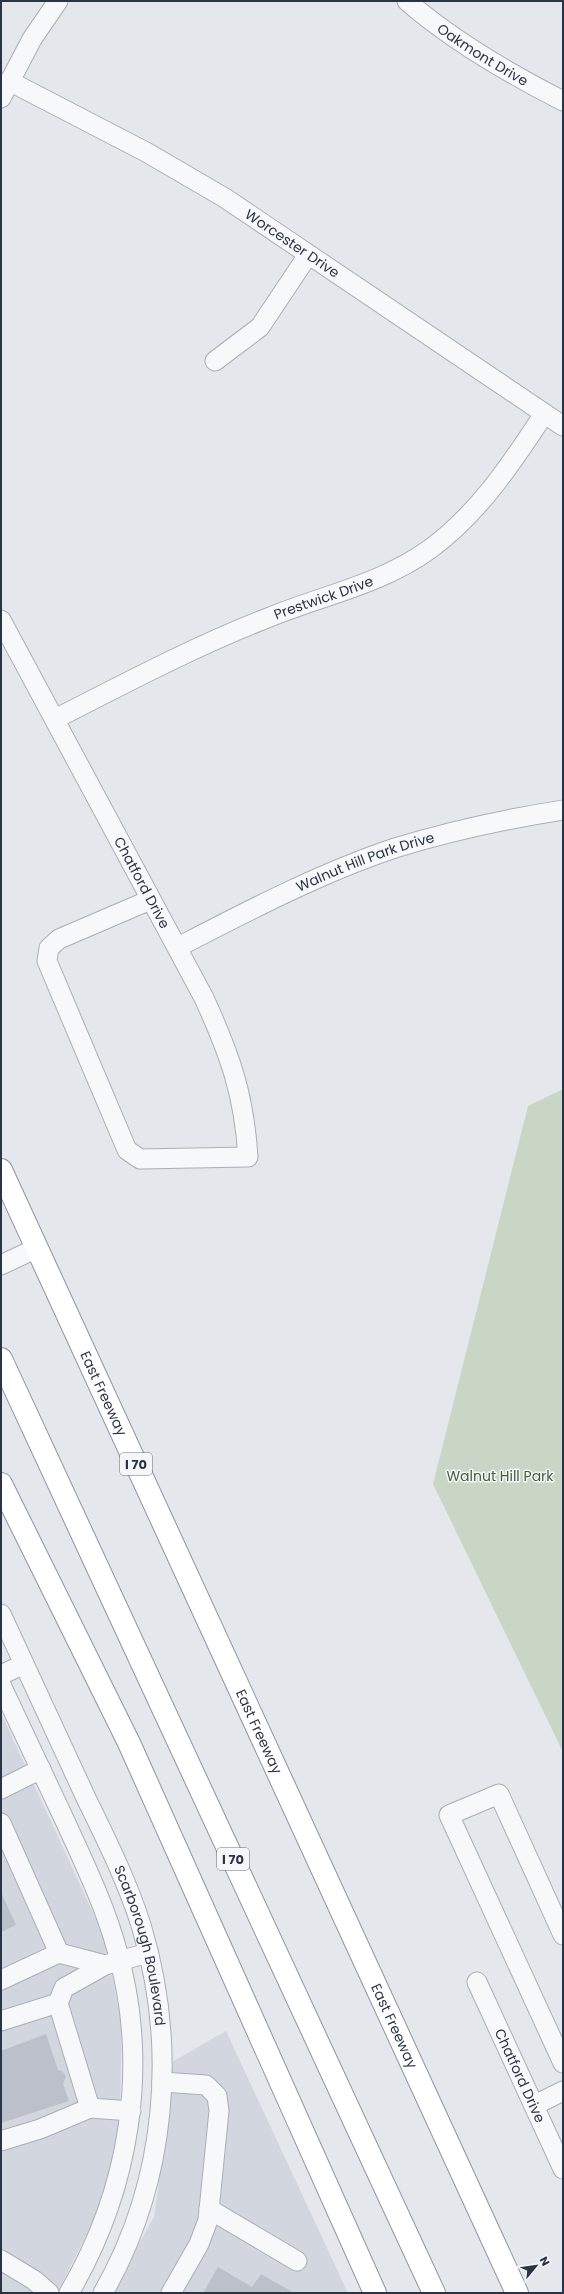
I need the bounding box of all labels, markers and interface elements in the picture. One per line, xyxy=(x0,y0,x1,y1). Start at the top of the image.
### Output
street label: Oakmont Drive xyxy=(433,19,532,91)
street label: Worcester Drive xyxy=(241,204,344,283)
street label: Prestwick Drive xyxy=(271,571,376,624)
street label: Walnut Hill Park Drive xyxy=(293,827,437,897)
street label: Chatford Drive xyxy=(109,833,175,932)
street label: East Freeway xyxy=(76,1348,132,1439)
road number: I 70 xyxy=(120,1453,152,1475)
park label: Walnut Hill Park xyxy=(446,1466,554,1486)
street label: East Freeway xyxy=(231,1686,287,1777)
road number: I 70 xyxy=(217,1848,249,1870)
street label: Scarborough Boulevard xyxy=(109,1862,170,2027)
street label: East Freeway xyxy=(366,1980,423,2072)
street label: Chatford Drive xyxy=(490,2025,550,2126)
north arrow xyxy=(516,2246,556,2286)
text: N xyxy=(536,2254,554,2269)

